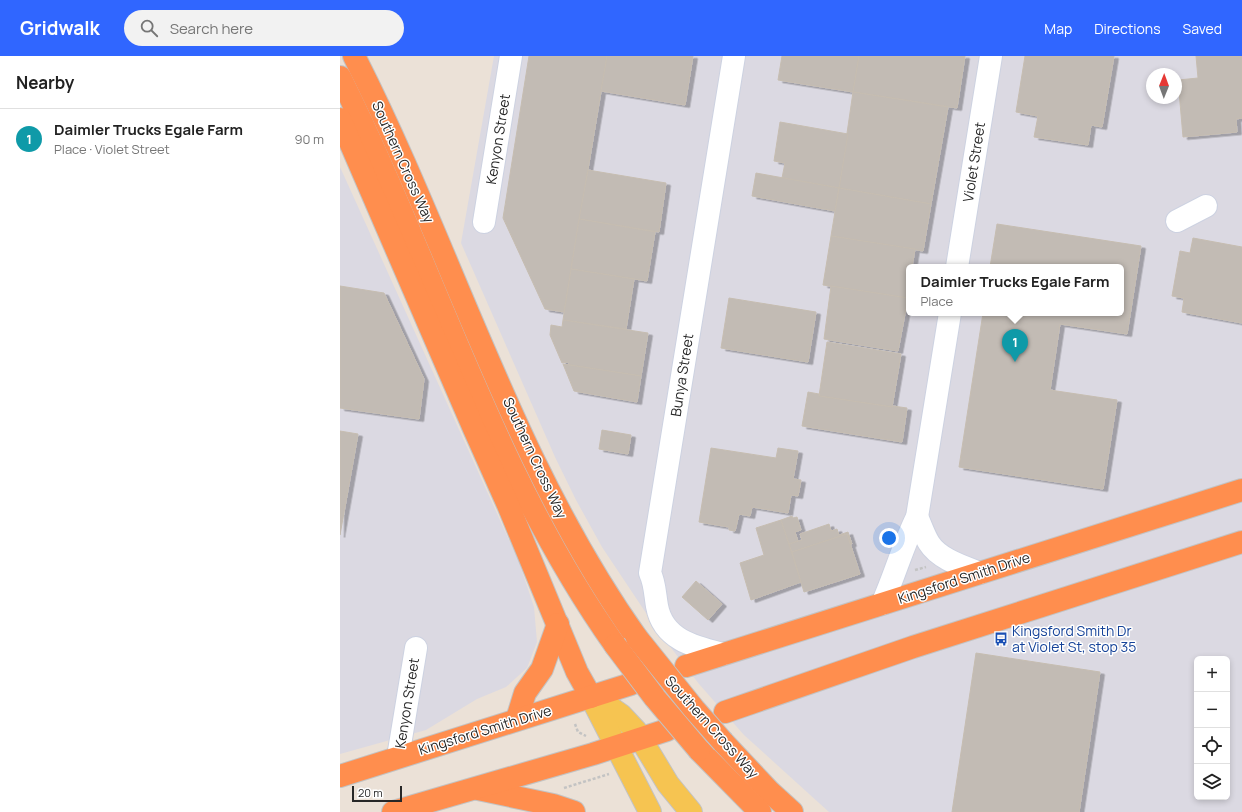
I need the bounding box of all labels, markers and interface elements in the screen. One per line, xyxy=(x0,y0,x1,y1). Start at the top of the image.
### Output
search box xyxy=(124,10,404,46)
text: Gridwalk xyxy=(20,15,100,41)
icon: search xyxy=(138,17,160,39)
text: Search here xyxy=(170,18,253,39)
text: Map xyxy=(1044,19,1072,38)
text: Directions xyxy=(1094,19,1161,38)
text: Saved xyxy=(1183,19,1222,38)
north arrow xyxy=(1146,68,1182,104)
text: Nearby xyxy=(16,71,74,94)
street label: Kenyon Street xyxy=(481,92,514,186)
street label: Southern Cross Way xyxy=(368,98,439,226)
text: Daimler Trucks Egale Farm xyxy=(54,119,243,140)
street label: Violet Street xyxy=(958,120,989,203)
text: 1 xyxy=(26,130,32,148)
text: 90 m xyxy=(294,130,324,148)
text: Place · Violet Street xyxy=(54,140,170,158)
popup xyxy=(906,264,1124,316)
text: Daimler Trucks Egale Farm xyxy=(920,271,1110,292)
text: Place xyxy=(920,292,953,310)
pin: 1 xyxy=(1002,329,1028,362)
street label: Bunya Street xyxy=(666,332,698,418)
street label: Southern Cross Way xyxy=(499,394,572,522)
your location xyxy=(879,528,899,548)
street label: Kingsford Smith Drive xyxy=(895,547,1032,608)
place label: Kingsford Smith Dr at Violet St, stop 35 xyxy=(1012,621,1136,656)
bus stop icon: Kingsford Smith Dr at Violet St, stop 35 xyxy=(993,631,1009,647)
street label: Kenyon Street xyxy=(390,656,423,750)
map controls xyxy=(1194,656,1230,800)
button: + xyxy=(1194,656,1230,692)
street label: Southern Cross Way xyxy=(661,672,764,782)
button: − xyxy=(1194,692,1230,728)
street label: Kingsford Smith Drive xyxy=(416,700,553,759)
button: locate xyxy=(1194,728,1230,764)
button: layers xyxy=(1194,764,1230,800)
scale bar xyxy=(352,784,402,803)
text: 20 m xyxy=(358,785,383,800)

